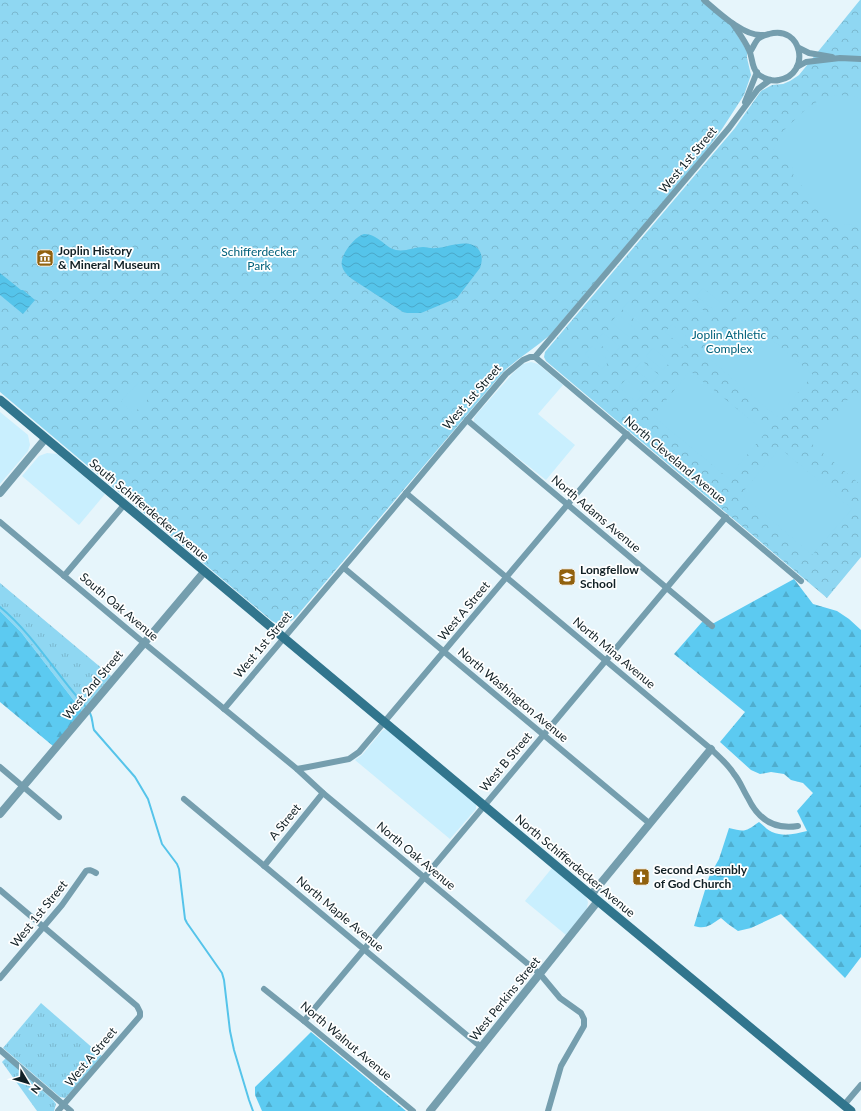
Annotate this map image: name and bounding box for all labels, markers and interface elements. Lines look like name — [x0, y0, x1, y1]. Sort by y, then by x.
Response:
street label: West 1st Street — [656, 123, 720, 196]
place label: Joplin History & Mineral Museum — [58, 243, 160, 272]
park label: Schifferdecker Park — [221, 244, 297, 273]
museum icon: Joplin History & Mineral Museum — [35, 248, 55, 268]
park label: Joplin Athletic Complex — [692, 327, 767, 356]
street label: West 1st Street — [439, 360, 505, 432]
street label: North Cleveland Avenue — [621, 413, 729, 507]
street label: South Schifferdecker Avenue — [86, 455, 212, 564]
street label: North Adams Avenue — [549, 472, 644, 555]
place label: Longfellow School — [580, 562, 639, 591]
school or university icon: Longfellow School — [557, 567, 577, 587]
street label: South Oak Avenue — [77, 569, 162, 644]
street label: West A Street — [435, 578, 493, 643]
street label: West 1st Street — [231, 608, 295, 681]
street label: North Mina Avenue — [570, 614, 659, 692]
street label: North Washington Avenue — [455, 644, 572, 745]
street label: West 2nd Street — [59, 647, 126, 722]
street label: West B Street — [476, 728, 535, 794]
street label: A Street — [265, 800, 304, 843]
street label: North Schifferdecker Avenue — [512, 811, 638, 920]
street label: North Oak Avenue — [374, 818, 459, 893]
place label: Second Assembly of God Church — [654, 862, 748, 891]
church icon: Second Assembly of God Church — [631, 867, 651, 887]
street label: North Maple Avenue — [294, 873, 387, 955]
street label: West 1st Street — [7, 877, 71, 950]
street label: West Perkins Street — [466, 953, 544, 1044]
street label: North Walnut Avenue — [298, 998, 395, 1083]
street label: West A Street — [62, 1024, 120, 1089]
north arrow — [8, 1063, 48, 1103]
text: N — [29, 1082, 44, 1097]

